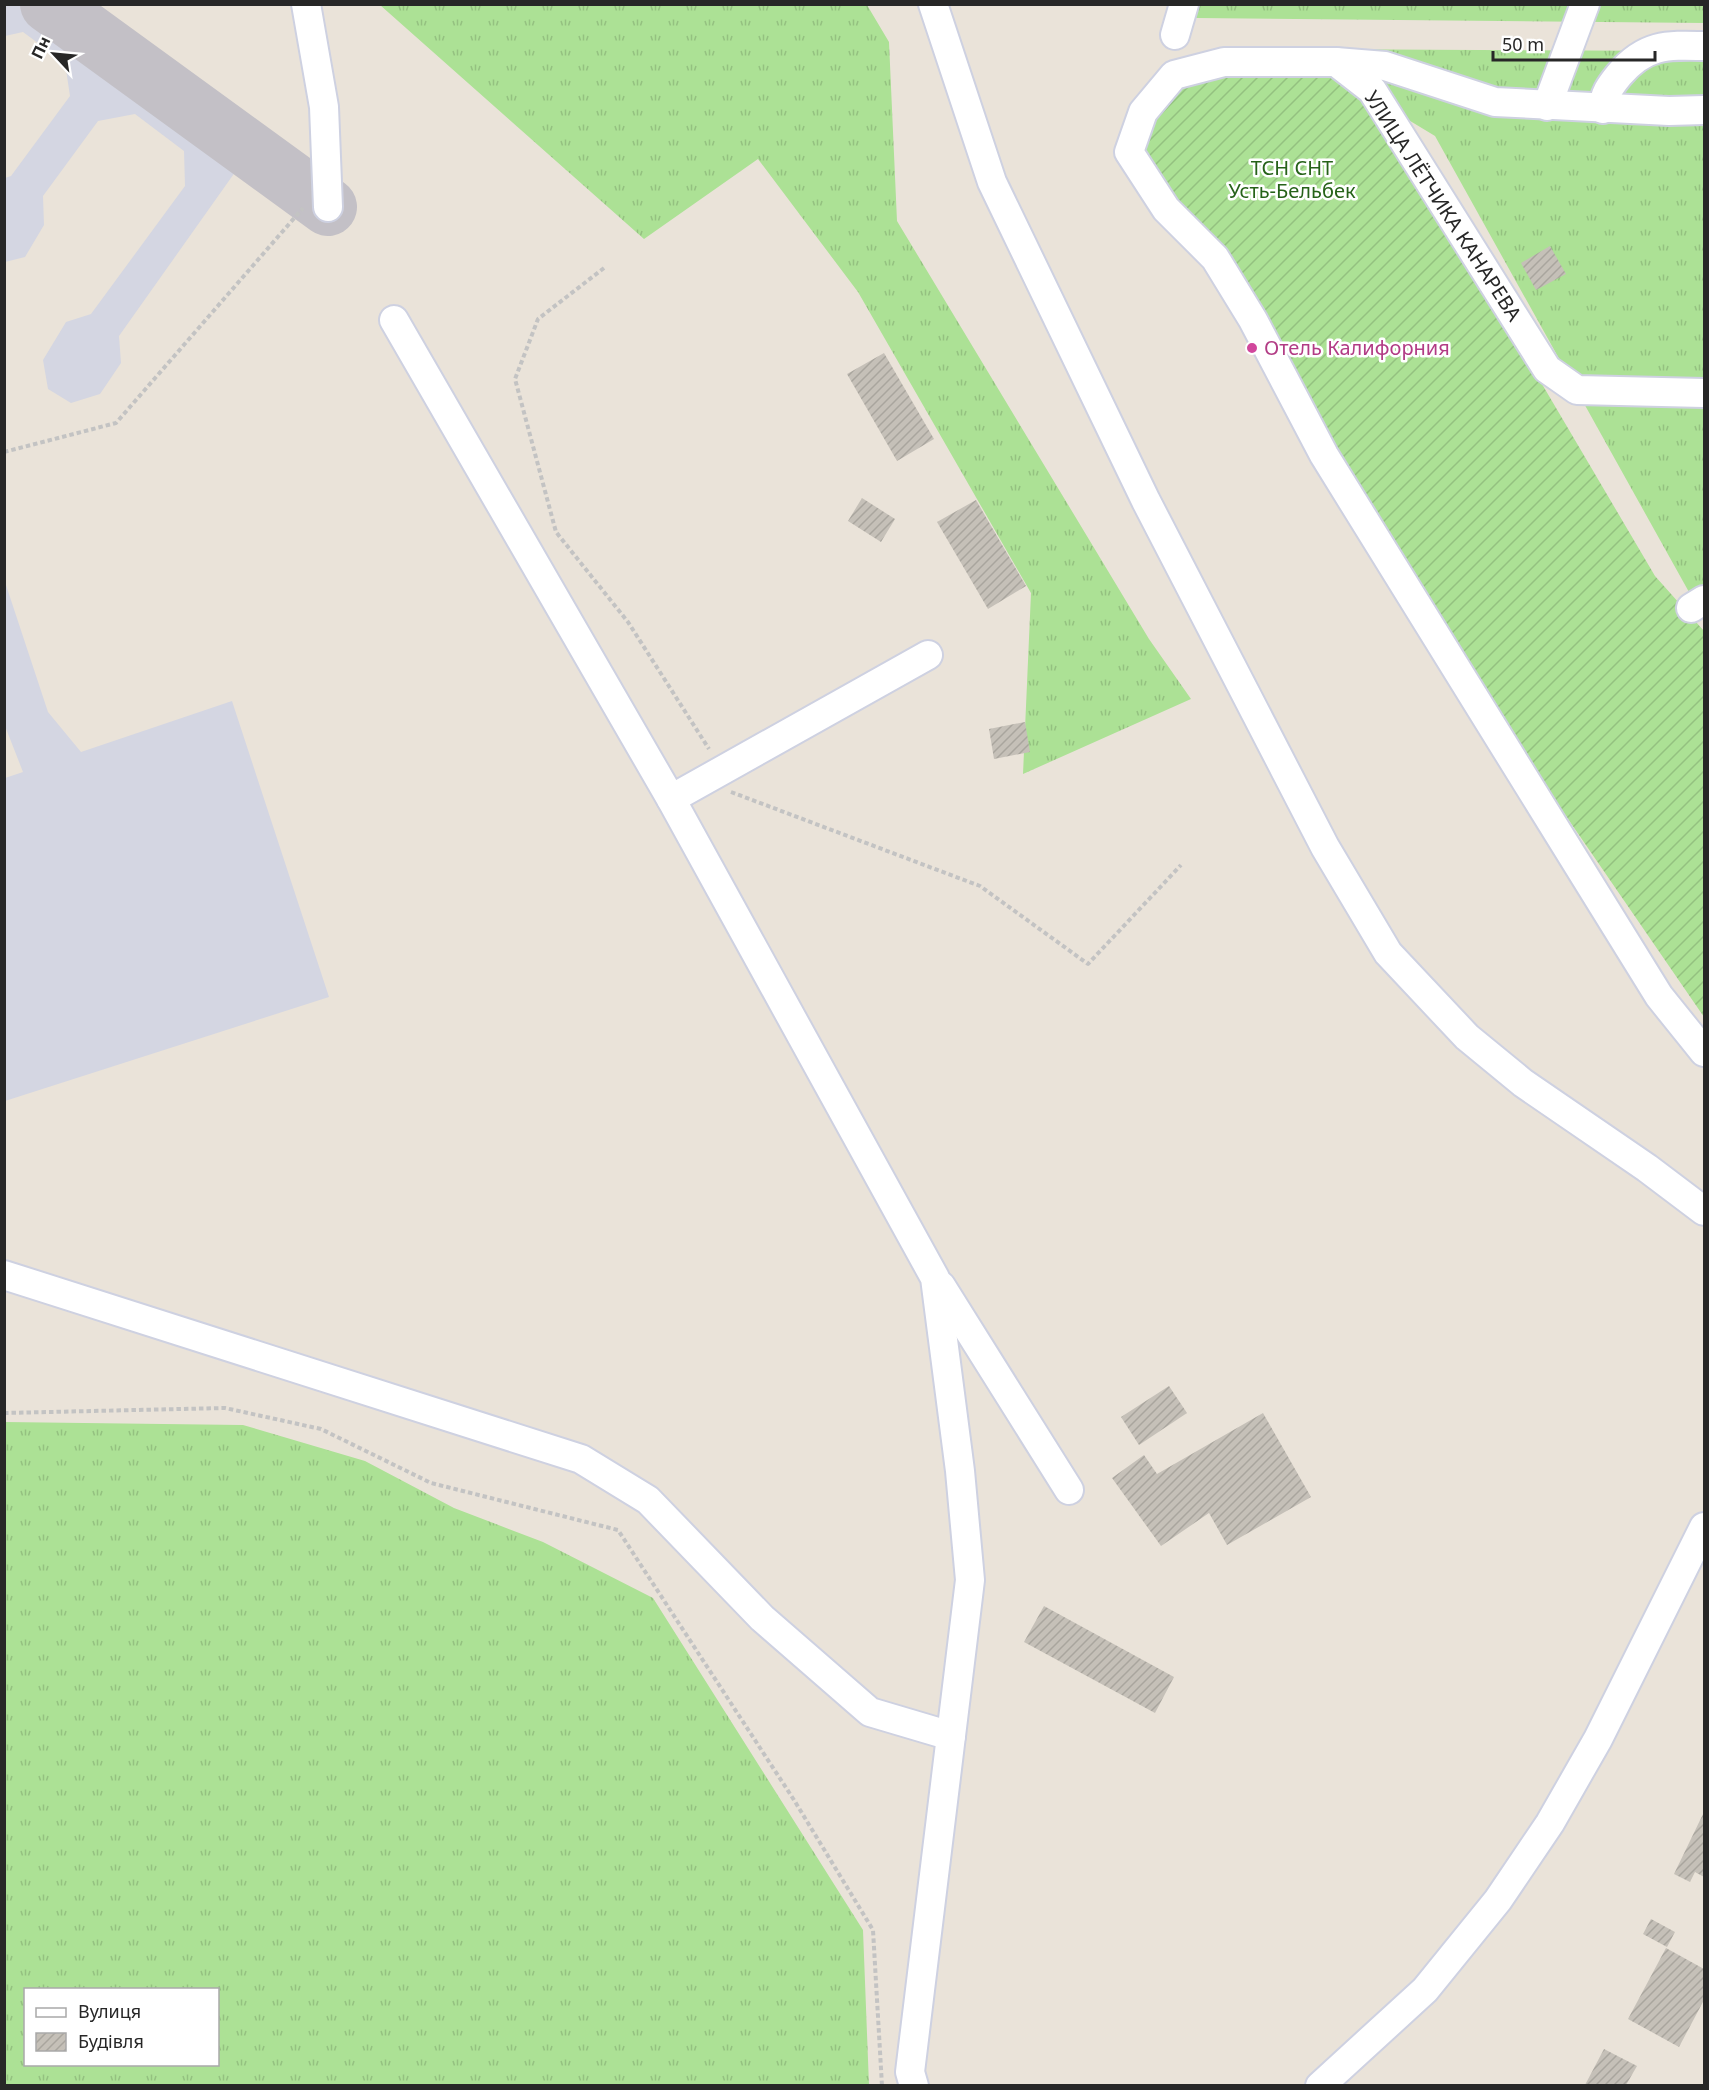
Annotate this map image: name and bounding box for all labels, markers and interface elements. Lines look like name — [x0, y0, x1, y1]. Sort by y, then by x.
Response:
north arrow — [24, 24, 84, 84]
scale bar — [1493, 24, 1655, 62]
text: Пн — [26, 32, 55, 62]
text: 50 m — [1502, 32, 1544, 56]
street label: УЛИЦА ЛЁТЧИКА КАНАРЕВА — [1359, 85, 1528, 326]
park label: ТСН СНТ Усть-Бельбек — [1228, 154, 1356, 204]
place label: Отель Калифорния — [1264, 334, 1450, 361]
marker: Отель Калифорния — [1245, 341, 1259, 355]
legend — [24, 1988, 219, 2066]
text: Вулиця — [78, 1999, 141, 2023]
text: Будівля — [78, 2029, 144, 2053]

